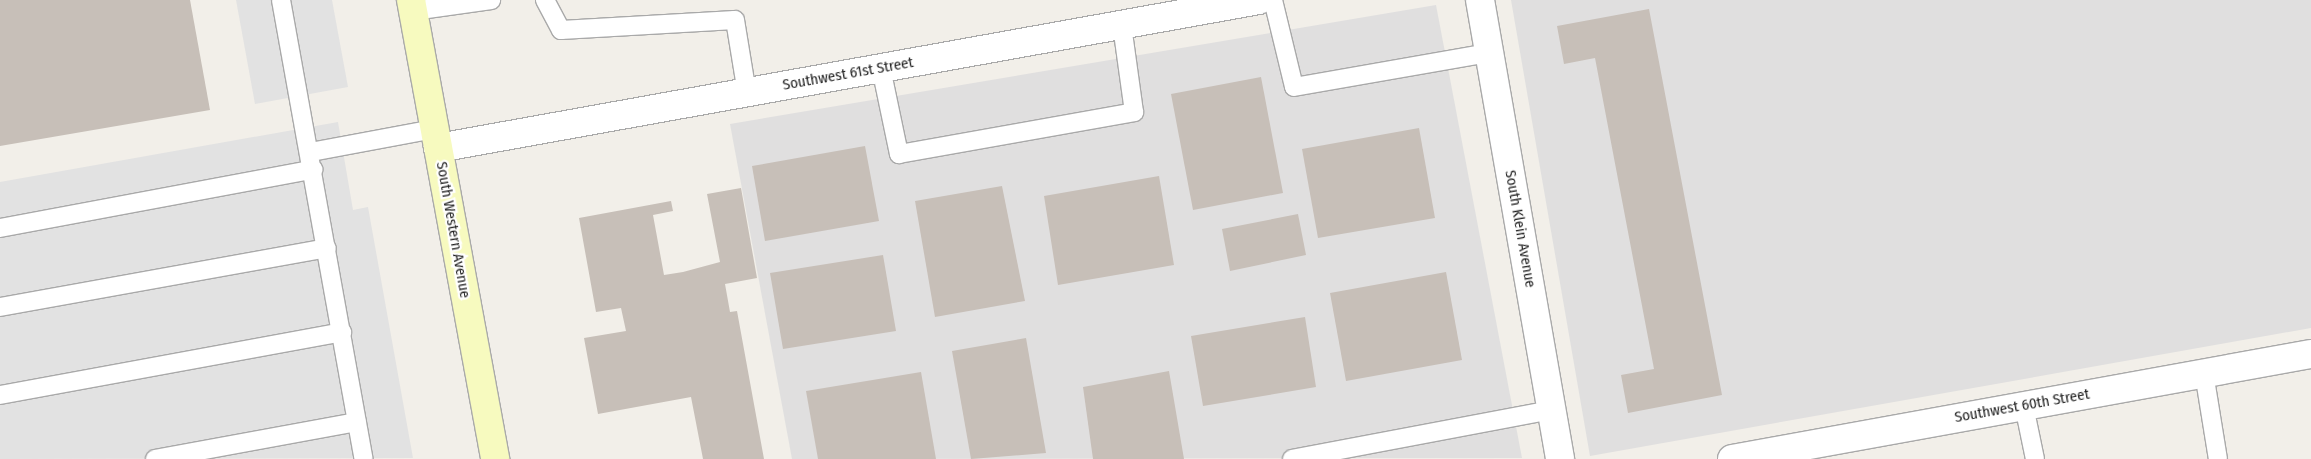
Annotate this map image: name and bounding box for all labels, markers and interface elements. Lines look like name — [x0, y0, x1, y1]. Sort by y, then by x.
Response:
street label: Southwest 61st Street — [781, 54, 915, 94]
street label: South Western Avenue — [432, 160, 474, 300]
street label: South Klein Avenue — [1501, 169, 1539, 289]
street label: Southwest 60th Street — [1953, 385, 2091, 427]

